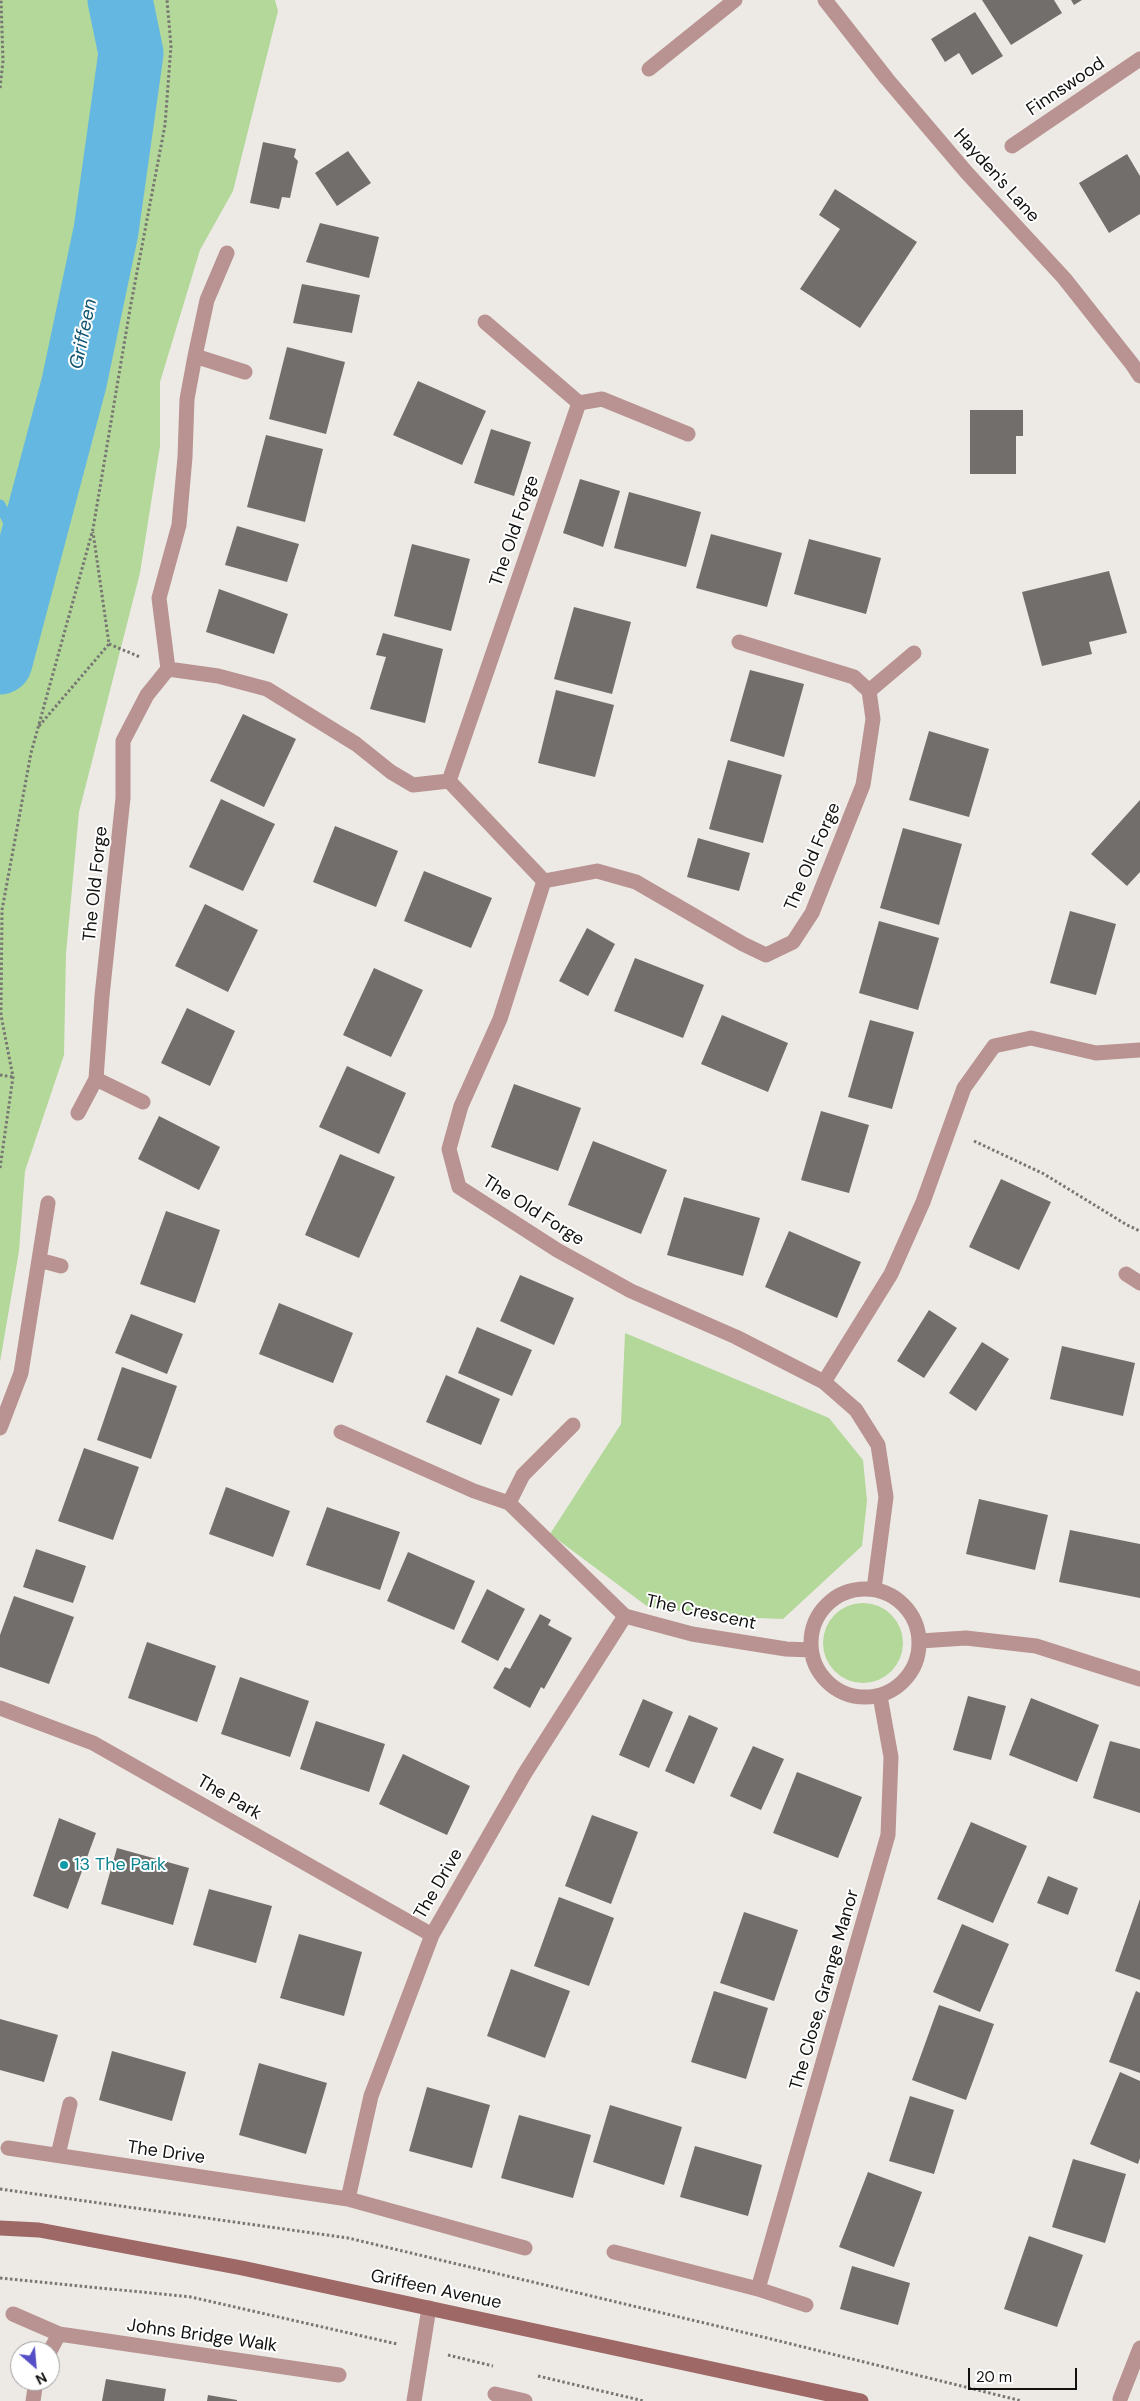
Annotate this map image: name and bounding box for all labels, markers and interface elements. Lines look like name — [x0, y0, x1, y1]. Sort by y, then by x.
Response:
street label: Finnswood — [1023, 53, 1109, 121]
street label: Hayden's Lane — [948, 125, 1044, 227]
water label: Griffeen — [65, 297, 103, 371]
street label: The Old Forge — [486, 473, 544, 589]
street label: The Old Forge — [780, 800, 846, 914]
street label: The Old Forge — [79, 825, 113, 943]
street label: The Old Forge — [478, 1171, 588, 1251]
street label: The Crescent — [644, 1591, 758, 1635]
street label: The Park — [193, 1771, 265, 1825]
street label: The Drive — [410, 1845, 468, 1923]
place label: 13 The Park — [74, 1854, 166, 1876]
marker: 13 The Park — [58, 1859, 70, 1871]
street label: The Close, Grange Manor — [786, 1887, 864, 2093]
street label: The Drive — [126, 2137, 206, 2169]
street label: Griffeen Avenue — [369, 2266, 503, 2314]
street label: Johns Bridge Walk — [126, 2315, 278, 2357]
north arrow — [10, 2341, 60, 2391]
scale bar — [970, 2358, 1079, 2390]
text: 20 m — [976, 2367, 1012, 2387]
text: N — [33, 2368, 50, 2389]

